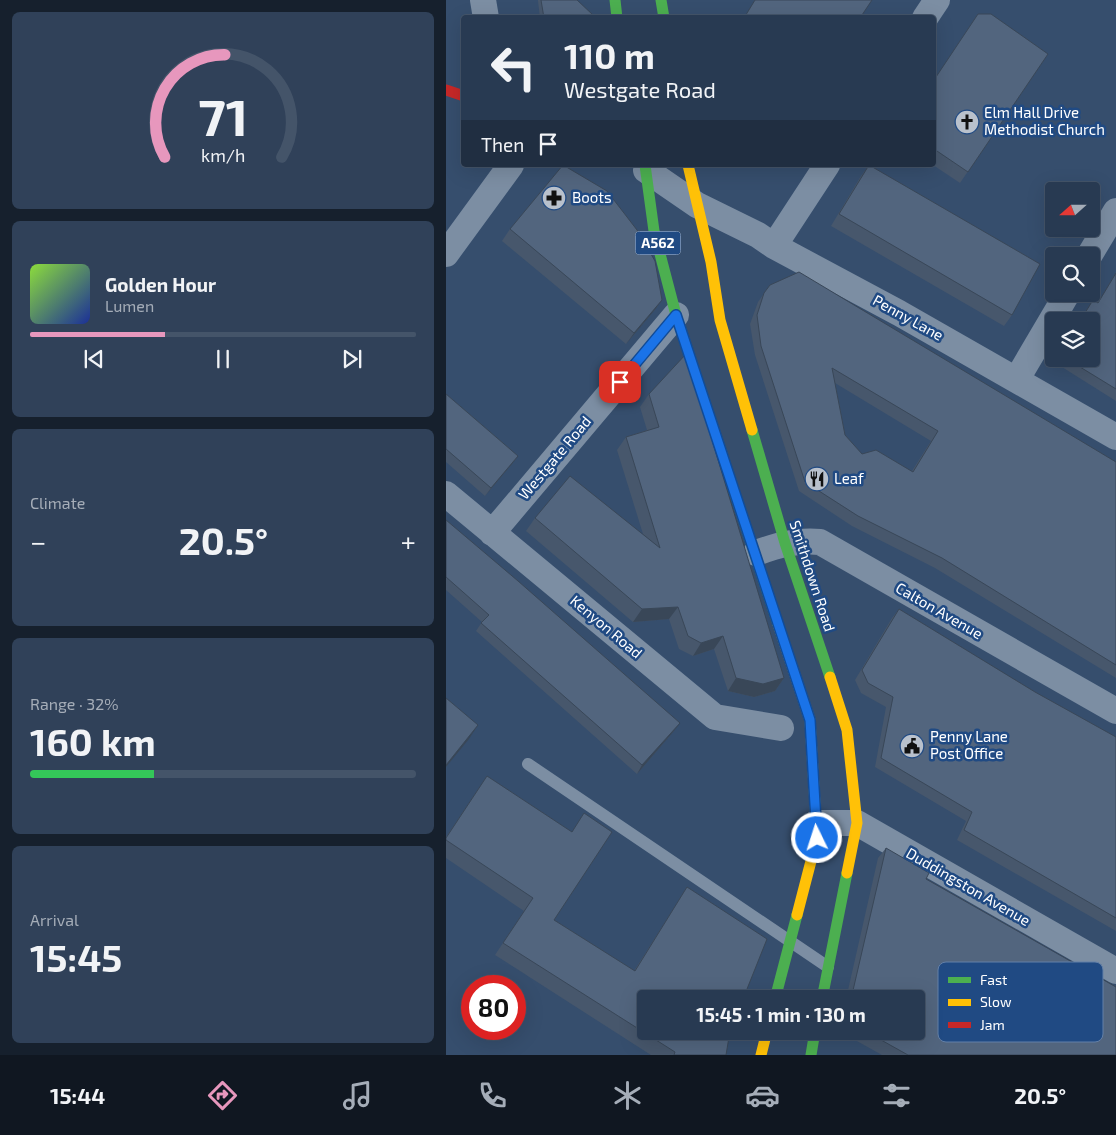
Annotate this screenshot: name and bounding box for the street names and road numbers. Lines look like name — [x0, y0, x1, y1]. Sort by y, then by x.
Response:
road number: A562 — [636, 232, 680, 254]
street label: Penny Lane — [870, 290, 947, 344]
street label: Westgate Road — [514, 412, 594, 503]
street label: Smithdown Road — [787, 518, 839, 634]
street label: Calton Avenue — [893, 578, 986, 642]
street label: Kenyon Road — [567, 591, 646, 662]
street label: Duddingston Avenue — [903, 843, 1034, 929]

